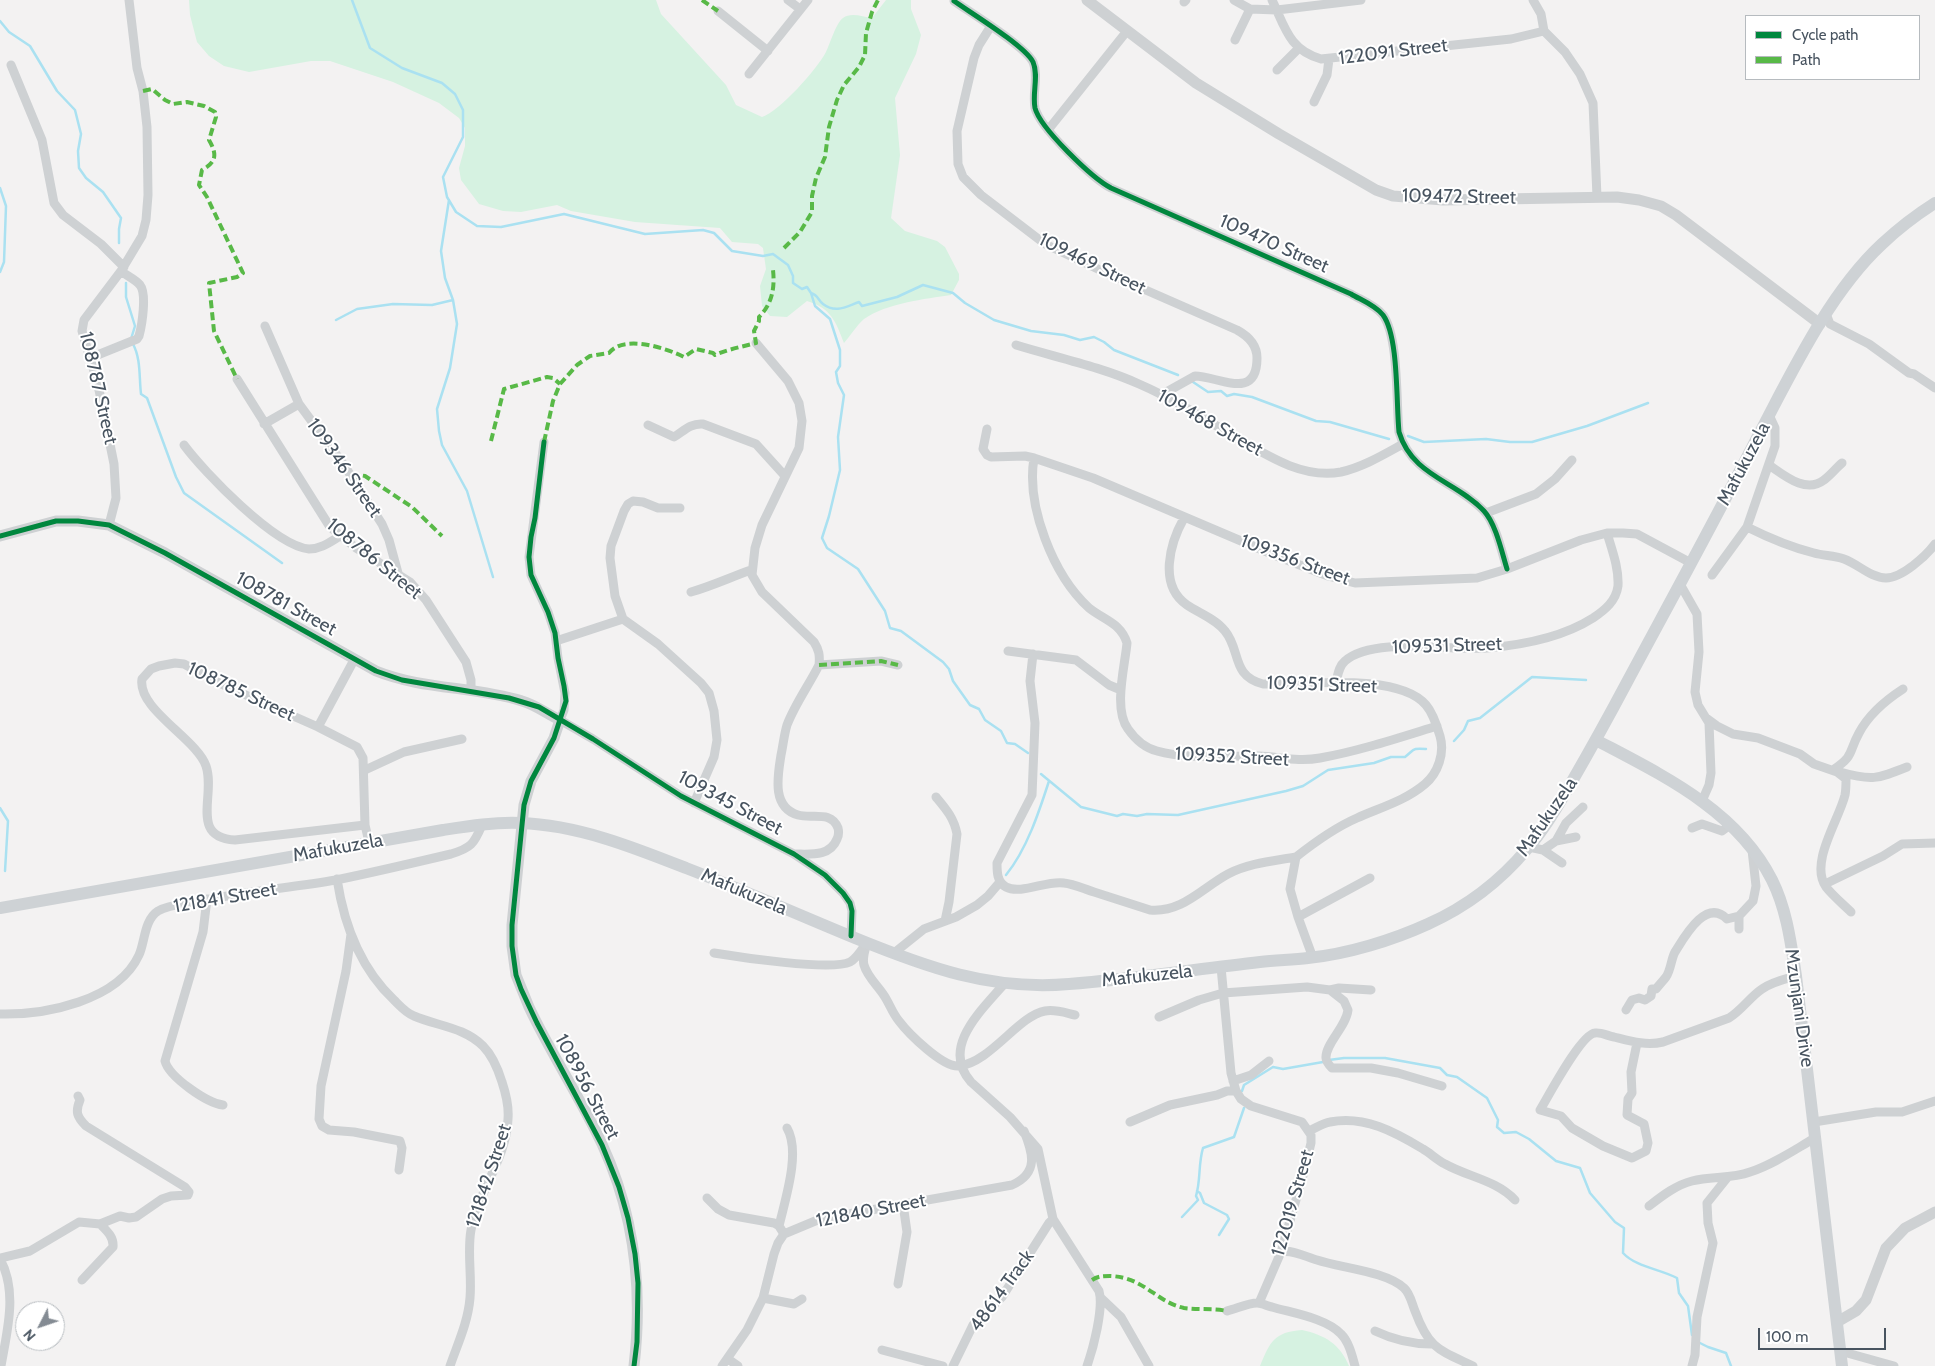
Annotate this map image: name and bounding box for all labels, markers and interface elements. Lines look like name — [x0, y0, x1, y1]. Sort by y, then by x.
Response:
legend — [1745, 15, 1920, 80]
text: Cycle path — [1792, 26, 1858, 44]
street label: 122091 Street — [1337, 34, 1449, 70]
text: Path — [1792, 51, 1821, 69]
street label: 109472 Street — [1402, 185, 1516, 209]
street label: 109470 Street — [1216, 210, 1332, 278]
street label: 109469 Street — [1035, 228, 1149, 300]
street label: 108787 Street — [74, 330, 122, 446]
street label: 109468 Street — [1153, 385, 1267, 461]
street label: 109346 Street — [302, 414, 386, 522]
street label: Mafukuzela — [1713, 418, 1775, 510]
street label: 108786 Street — [322, 514, 426, 604]
street label: 109356 Street — [1237, 530, 1353, 590]
street label: 108781 Street — [232, 567, 340, 641]
street label: 109531 Street — [1392, 633, 1502, 659]
street label: 108785 Street — [184, 657, 298, 727]
street label: 109351 Street — [1267, 672, 1377, 698]
street label: 109352 Street — [1175, 743, 1289, 771]
street label: 109345 Street — [674, 766, 786, 840]
street label: Mafukuzela — [1512, 773, 1582, 861]
street label: Mafukuzela — [291, 829, 385, 867]
street label: Mafukuzela — [698, 864, 790, 920]
street label: 121841 Street — [172, 878, 278, 918]
street label: Mzunjani Drive — [1779, 947, 1819, 1069]
street label: Mafukuzela — [1100, 960, 1194, 992]
street label: 108956 Street — [550, 1030, 624, 1144]
street label: 121842 Street — [461, 1121, 517, 1231]
street label: 122019 Street — [1267, 1147, 1319, 1259]
street label: 121840 Street — [814, 1189, 928, 1233]
street label: 48614 Track — [965, 1246, 1039, 1336]
north arrow — [15, 1301, 65, 1351]
scale bar — [1760, 1318, 1888, 1350]
text: N — [19, 1326, 39, 1345]
text: 100 m — [1766, 1328, 1808, 1346]

